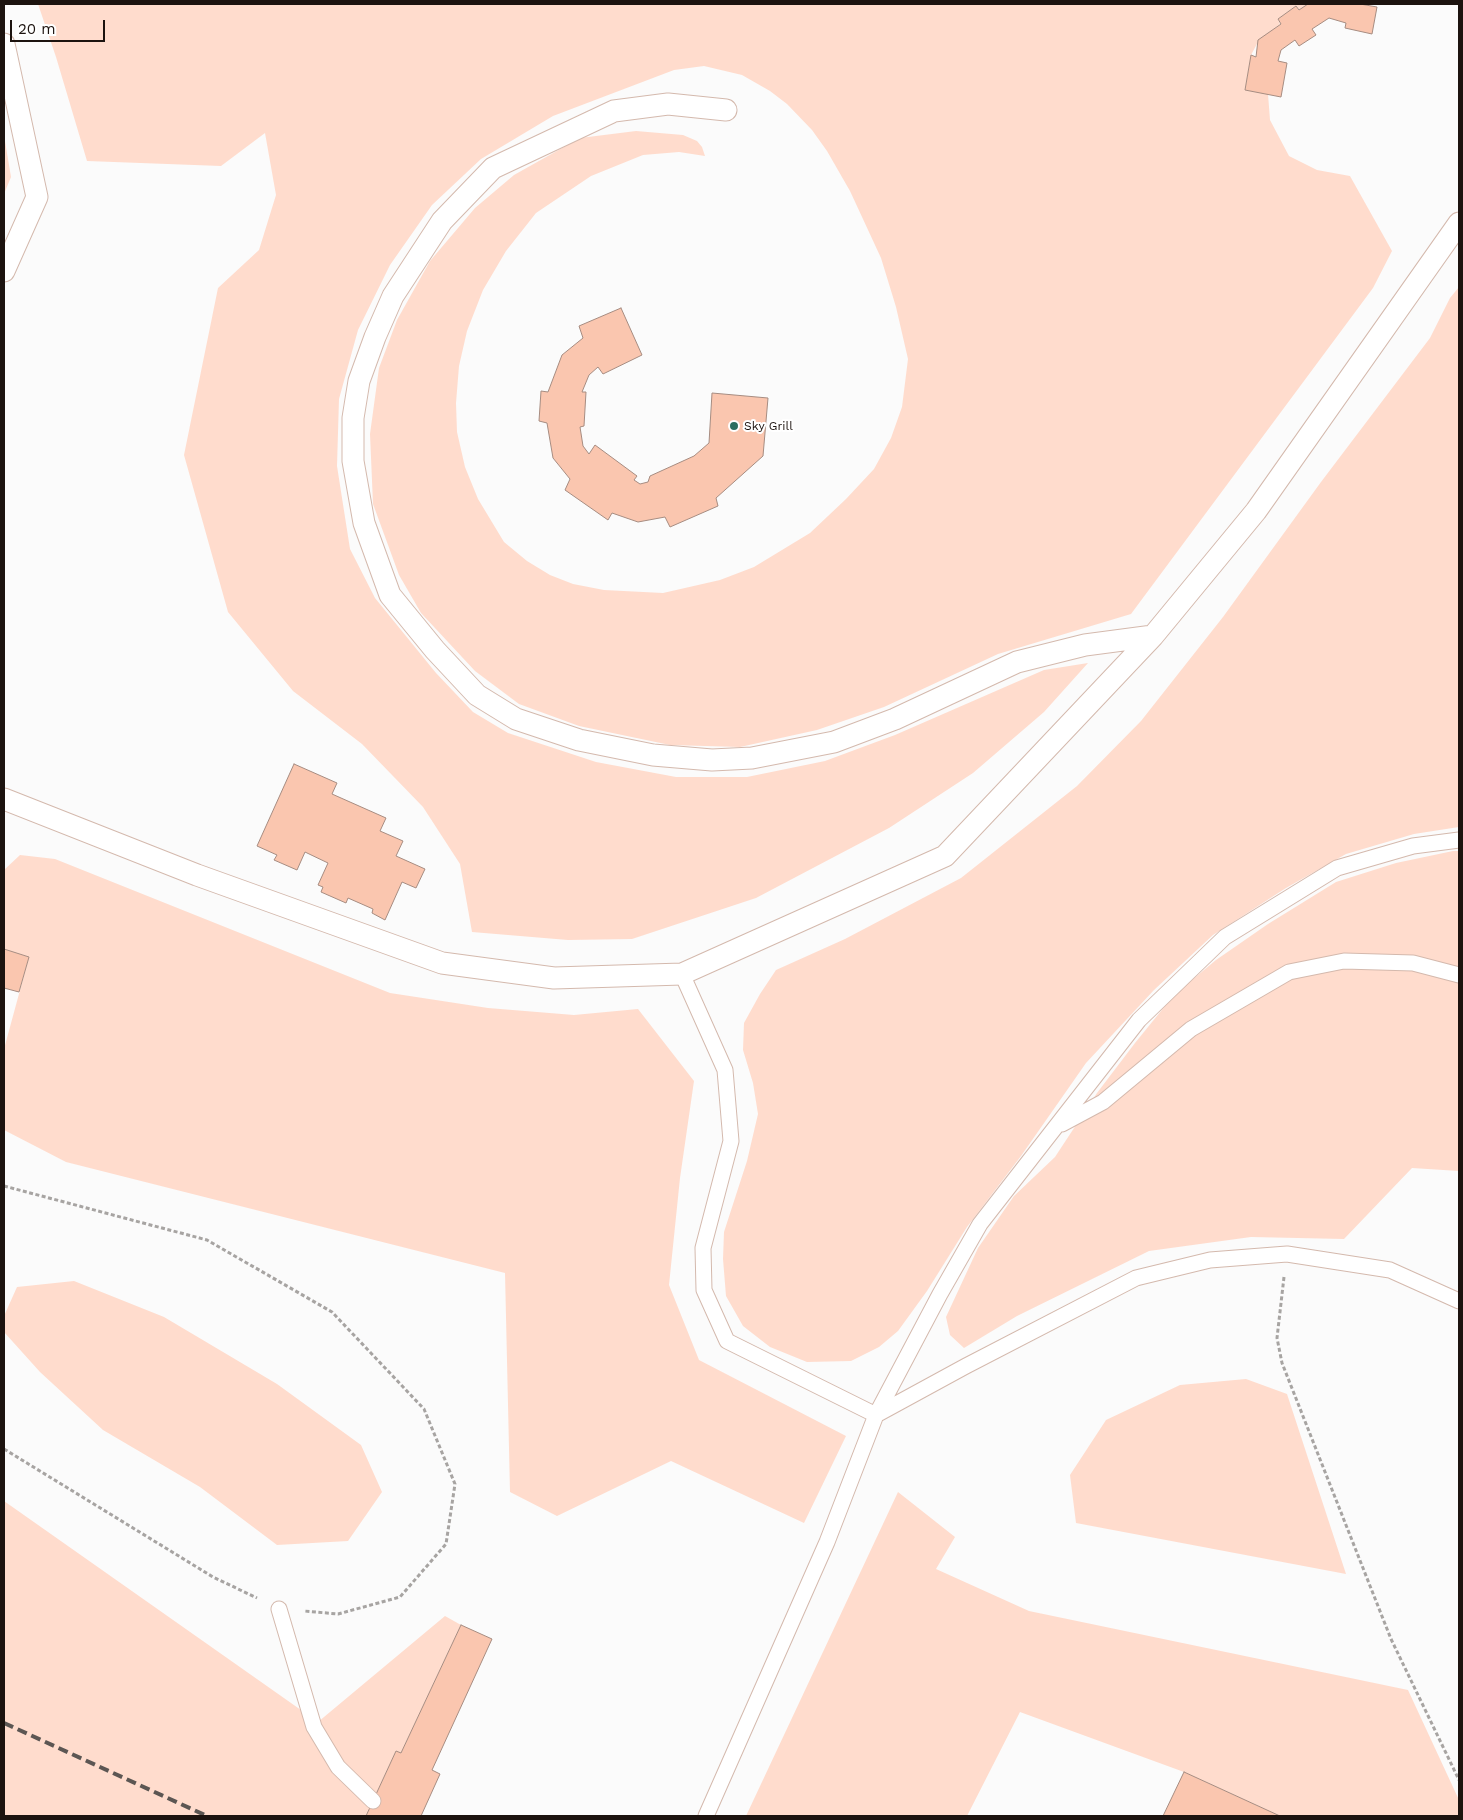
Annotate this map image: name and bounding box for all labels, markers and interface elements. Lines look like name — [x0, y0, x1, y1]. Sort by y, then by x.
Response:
scale bar — [12, 10, 108, 42]
text: 20 m — [18, 20, 56, 38]
place label: Sky Grill — [744, 419, 793, 433]
marker: Sky Grill — [728, 420, 740, 432]

